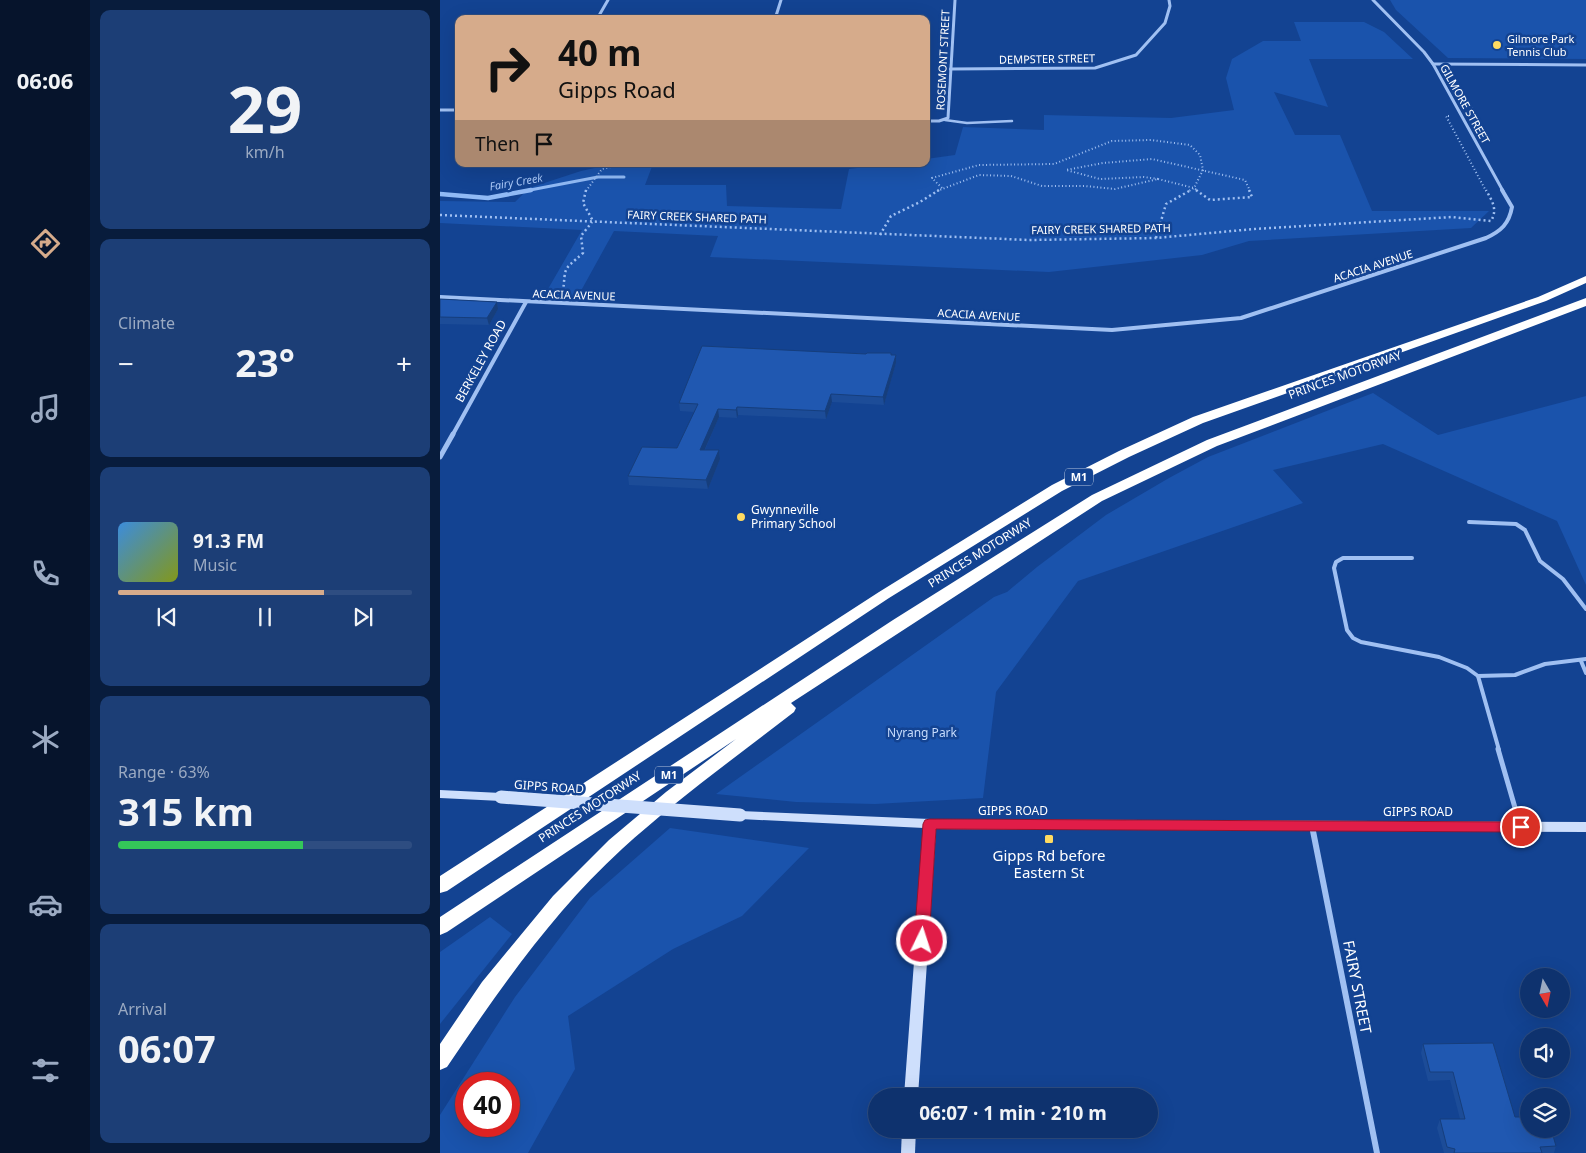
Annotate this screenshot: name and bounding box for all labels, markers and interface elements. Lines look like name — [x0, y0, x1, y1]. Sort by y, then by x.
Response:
street label: ROSEMONT STREET — [932, 9, 953, 111]
text: 40 m — [558, 29, 641, 76]
place label: Gilmore Park Tennis Club — [1507, 31, 1574, 59]
icon: right — [475, 35, 540, 100]
marker: Gilmore Park Tennis Club — [1491, 39, 1503, 51]
street label: DEMPSTER STREET — [999, 50, 1095, 67]
street label: GILMORE STREET — [1437, 61, 1494, 146]
text: 29 — [228, 64, 302, 152]
text: 06:06 — [17, 65, 73, 95]
text: Gipps Road — [558, 74, 676, 104]
icon: arrive — [530, 130, 558, 158]
text: Then — [475, 131, 520, 157]
text: km/h — [245, 141, 285, 163]
water label: Fairy Creek — [488, 169, 544, 194]
street label: FAIRY CREEK SHARED PATH — [627, 207, 767, 226]
street label: FAIRY CREEK SHARED PATH — [1031, 220, 1171, 237]
icon: directions — [28, 226, 63, 261]
street label: ACACIA AVENUE — [1331, 246, 1415, 285]
street label: ACACIA AVENUE — [532, 286, 616, 303]
street label: ACACIA AVENUE — [937, 305, 1021, 324]
text: Climate — [118, 312, 175, 334]
street label: BERKELEY ROAD — [451, 316, 510, 405]
text: 23° — [235, 336, 295, 388]
text: − — [118, 344, 134, 382]
text: + — [396, 344, 412, 382]
street label: PRINCES MOTORWAY — [1286, 346, 1404, 403]
icon: music — [28, 391, 63, 426]
road number: M1 — [1065, 468, 1093, 486]
place label: Gwynneville Primary School — [751, 501, 836, 532]
marker: Gwynneville Primary School — [735, 511, 747, 523]
street label: PRINCES MOTORWAY — [925, 514, 1035, 591]
text: 91.3 FM — [193, 528, 264, 554]
text: Music — [193, 554, 237, 576]
icon: phone — [28, 556, 63, 591]
icon: previous — [153, 603, 181, 631]
icon: pause — [251, 603, 279, 631]
icon: next — [349, 603, 377, 631]
icon: climate — [28, 722, 63, 757]
park label: Nyrang Park — [887, 724, 958, 741]
text: Range · 63% — [118, 761, 210, 783]
road number: M1 — [655, 766, 683, 784]
street label: PRINCES MOTORWAY — [535, 767, 645, 846]
street label: GIPPS ROAD — [513, 776, 585, 797]
text: 315 km — [118, 785, 254, 837]
street label: GIPPS ROAD — [978, 802, 1048, 819]
street label: GIPPS ROAD — [1383, 803, 1453, 820]
pin — [1500, 806, 1542, 848]
icon: arrive — [1507, 813, 1535, 841]
marker: Gipps Rd before Eastern St — [1043, 833, 1055, 845]
place label: Gipps Rd before Eastern St — [992, 845, 1106, 882]
icon: car — [28, 887, 63, 922]
position arrow — [895, 914, 947, 966]
street label: FAIRY STREET — [1339, 938, 1377, 1036]
north arrow — [1520, 968, 1570, 1018]
map controls — [1520, 968, 1570, 1138]
text: Arrival — [118, 998, 167, 1020]
text: 06:07 — [118, 1022, 216, 1074]
button: sound — [1520, 1028, 1570, 1078]
icon: filters — [28, 1053, 63, 1088]
speed limit sign: 40 — [455, 1072, 520, 1137]
button: layers — [1520, 1088, 1570, 1138]
text: 06:07 · 1 min · 210 m — [919, 1100, 1107, 1126]

